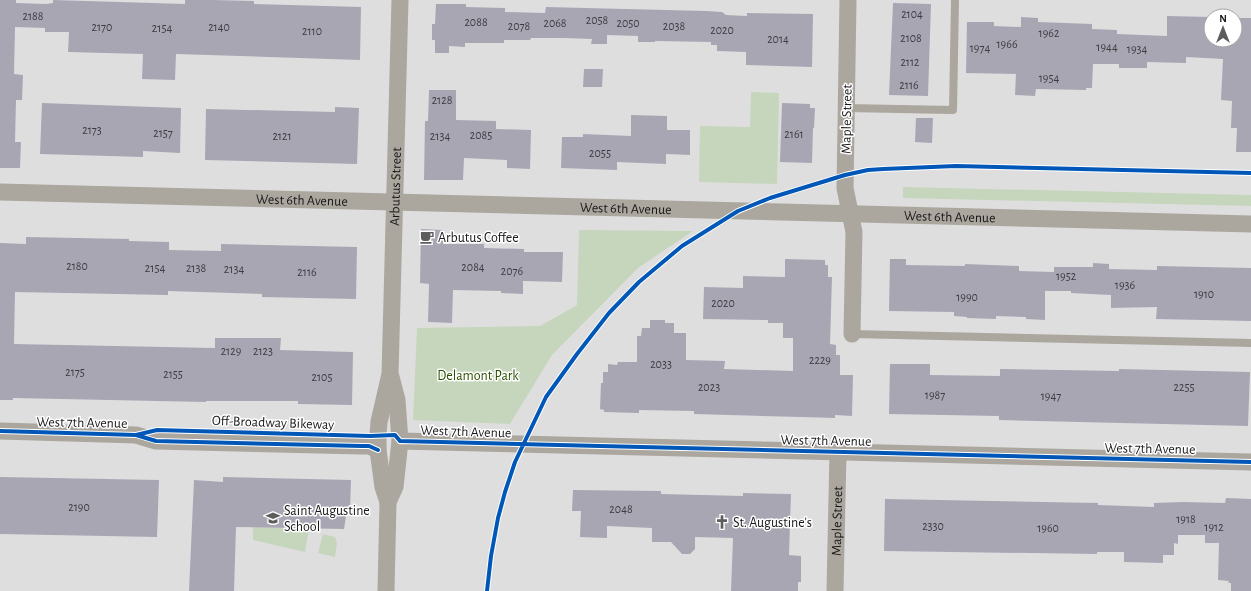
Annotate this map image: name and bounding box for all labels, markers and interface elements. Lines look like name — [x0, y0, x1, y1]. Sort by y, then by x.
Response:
house number: 2104 — [901, 8, 923, 20]
north arrow — [1203, 8, 1243, 48]
house number: 2188 — [23, 10, 44, 22]
text: N — [1219, 13, 1227, 24]
house number: 2058 — [586, 14, 609, 26]
house number: 2088 — [464, 16, 488, 28]
house number: 2068 — [543, 17, 567, 29]
house number: 2050 — [616, 17, 640, 29]
house number: 2078 — [508, 20, 531, 32]
house number: 2038 — [663, 20, 686, 32]
house number: 2170 — [92, 21, 112, 33]
house number: 2140 — [208, 21, 230, 33]
house number: 2154 — [152, 22, 172, 34]
house number: 2020 — [710, 24, 734, 36]
house number: 2110 — [302, 25, 322, 37]
house number: 1962 — [1039, 27, 1060, 39]
house number: 2108 — [900, 32, 922, 44]
house number: 2014 — [767, 33, 789, 45]
house number: 1966 — [996, 38, 1018, 50]
house number: 1944 — [1096, 41, 1118, 53]
house number: 1974 — [970, 42, 990, 54]
house number: 1934 — [1127, 43, 1147, 55]
house number: 2112 — [900, 56, 920, 68]
house number: 1954 — [1039, 72, 1060, 84]
house number: 2116 — [899, 79, 919, 91]
street label: Maple Street — [839, 84, 855, 154]
house number: 2128 — [432, 94, 453, 106]
house number: 2173 — [82, 124, 102, 136]
house number: 2157 — [153, 127, 173, 139]
house number: 2161 — [784, 128, 804, 140]
house number: 2085 — [470, 129, 492, 141]
house number: 2121 — [272, 130, 292, 142]
house number: 2134 — [430, 130, 450, 142]
street label: Arbutus Street — [388, 146, 404, 226]
house number: 2055 — [589, 147, 611, 159]
street label: West 6th Avenue — [256, 193, 348, 209]
street label: West 6th Avenue — [580, 201, 672, 217]
street label: West 6th Avenue — [904, 209, 996, 225]
cafe icon: Arbutus Coffee — [419, 229, 435, 245]
place label: Arbutus Coffee — [438, 231, 519, 245]
house number: 2180 — [66, 260, 88, 272]
house number: 2084 — [461, 261, 485, 273]
house number: 2154 — [145, 262, 165, 274]
house number: 2138 — [186, 262, 206, 274]
house number: 2134 — [224, 263, 244, 275]
house number: 2076 — [501, 265, 524, 277]
house number: 2116 — [297, 266, 317, 278]
house number: 1952 — [1056, 270, 1077, 282]
house number: 1936 — [1115, 279, 1136, 291]
house number: 1910 — [1194, 288, 1214, 300]
house number: 1990 — [956, 291, 978, 303]
house number: 2020 — [711, 297, 735, 309]
house number: 2129 — [221, 345, 242, 357]
house number: 2123 — [253, 345, 273, 357]
house number: 2229 — [809, 354, 831, 366]
house number: 2033 — [650, 358, 672, 370]
house number: 2175 — [65, 366, 85, 378]
house number: 2155 — [163, 368, 183, 380]
park label: Delamont Park — [437, 369, 519, 383]
house number: 2105 — [312, 371, 332, 383]
house number: 2023 — [698, 381, 720, 393]
house number: 2255 — [1174, 381, 1194, 393]
house number: 1987 — [925, 389, 945, 401]
house number: 1947 — [1041, 390, 1061, 402]
street label: Off-Broadway Bikeway — [212, 414, 334, 432]
street label: West 7th Avenue — [36, 415, 128, 431]
street label: West 7th Avenue — [420, 423, 512, 441]
street label: West 7th Avenue — [780, 433, 872, 449]
street label: West 7th Avenue — [1104, 441, 1196, 457]
street label: Maple Street — [830, 485, 845, 556]
house number: 2190 — [68, 501, 90, 513]
house number: 2048 — [609, 503, 633, 515]
place label: Saint Augustine School — [284, 504, 370, 534]
school or university icon: Saint Augustine School — [265, 510, 281, 526]
house number: 1918 — [1176, 513, 1196, 525]
church icon: St. Augustine's — [714, 514, 730, 530]
place label: St. Augustine's — [733, 516, 812, 530]
house number: 2330 — [922, 520, 944, 532]
house number: 1912 — [1204, 521, 1224, 533]
house number: 1960 — [1037, 522, 1059, 534]

